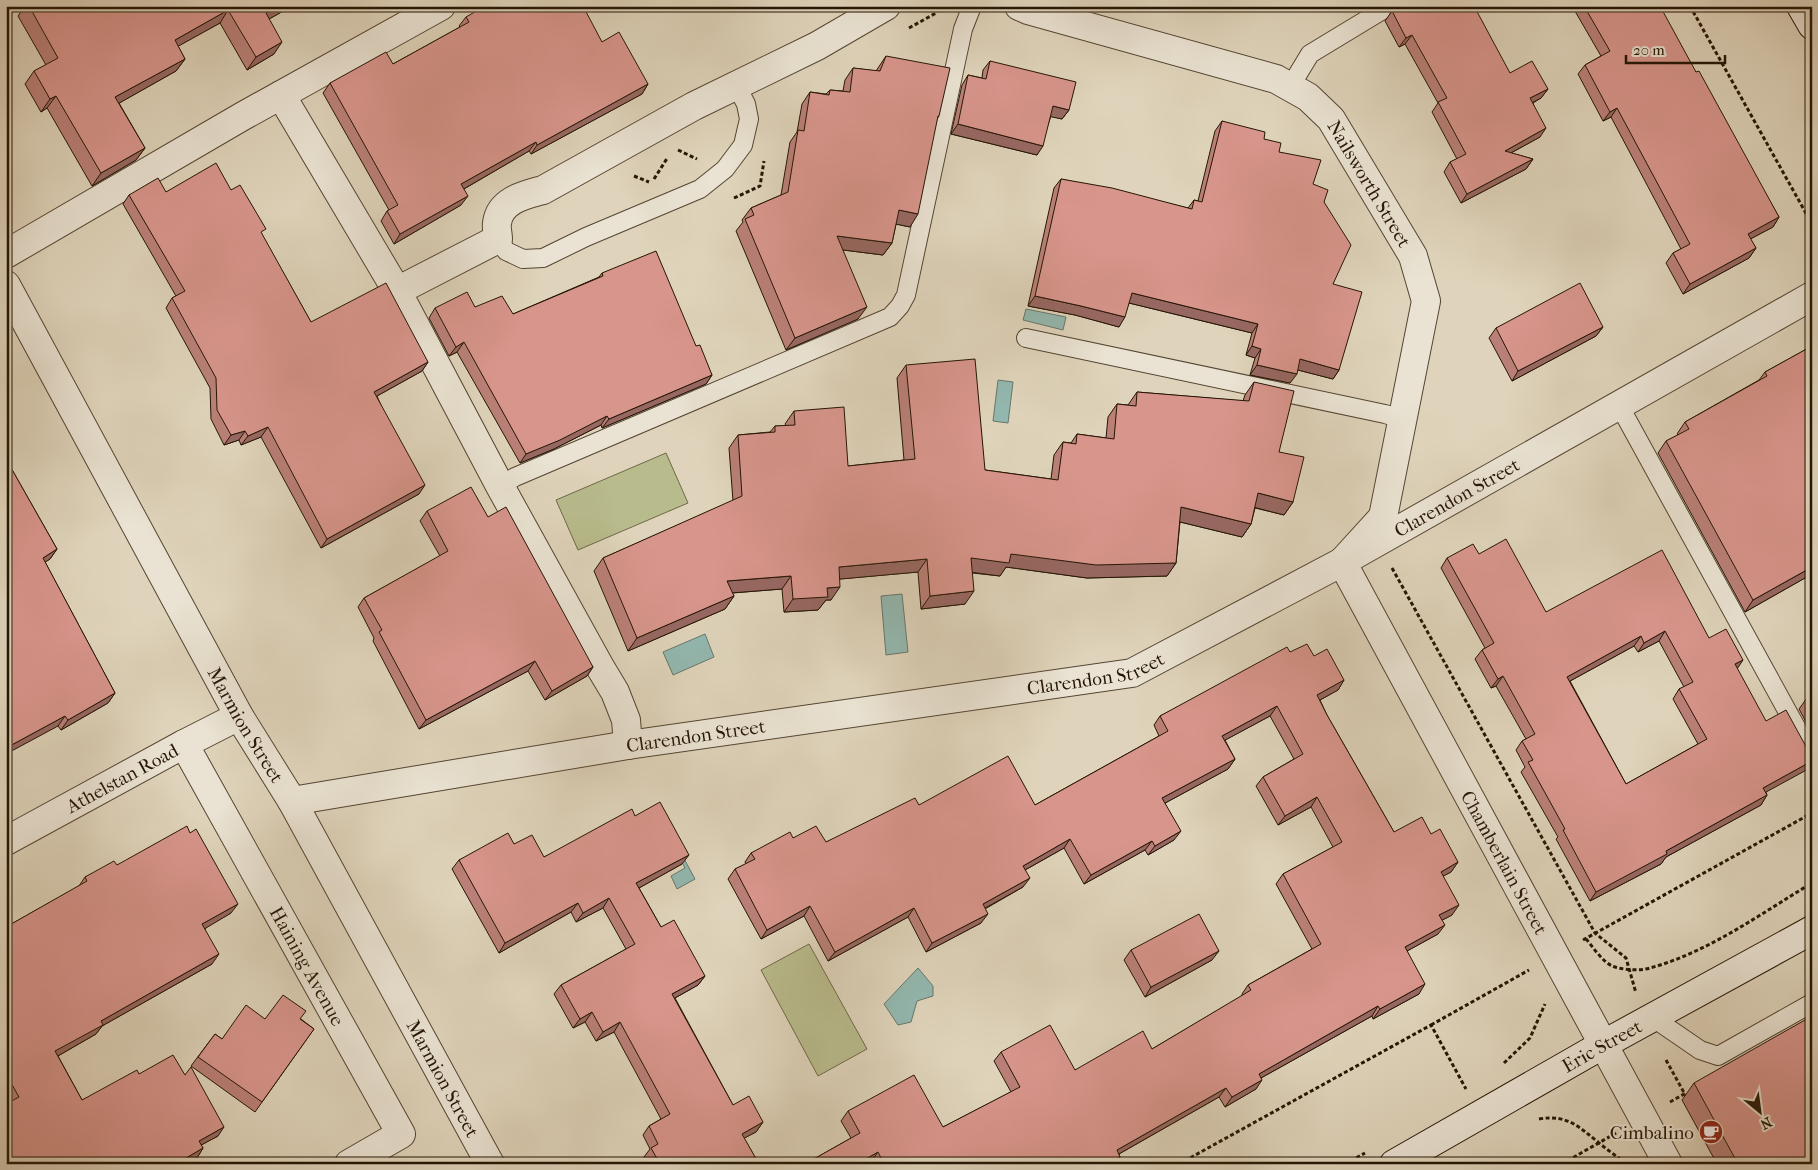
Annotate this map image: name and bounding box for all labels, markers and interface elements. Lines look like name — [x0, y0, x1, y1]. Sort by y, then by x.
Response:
scale bar — [1626, 32, 1724, 64]
text: 20 m — [1633, 41, 1665, 59]
street label: Nailsworth Street — [1322, 117, 1415, 252]
street label: Clarendon Street — [1391, 454, 1524, 542]
street label: Clarendon Street — [1026, 648, 1168, 700]
street label: Marmion Street — [203, 664, 288, 787]
street label: Clarendon Street — [625, 715, 767, 757]
street label: Athelstan Road — [62, 739, 183, 819]
street label: Chamberlain Street — [1456, 787, 1552, 939]
street label: Haining Avenue — [265, 903, 349, 1030]
street label: Eric Street — [1558, 1015, 1646, 1078]
street label: Marmion Street — [402, 1016, 483, 1141]
north arrow — [1736, 1088, 1786, 1138]
text: N — [1757, 1113, 1775, 1133]
cafe icon: Cimbalino — [1698, 1119, 1724, 1145]
place label: Cimbalino — [1610, 1122, 1694, 1144]

